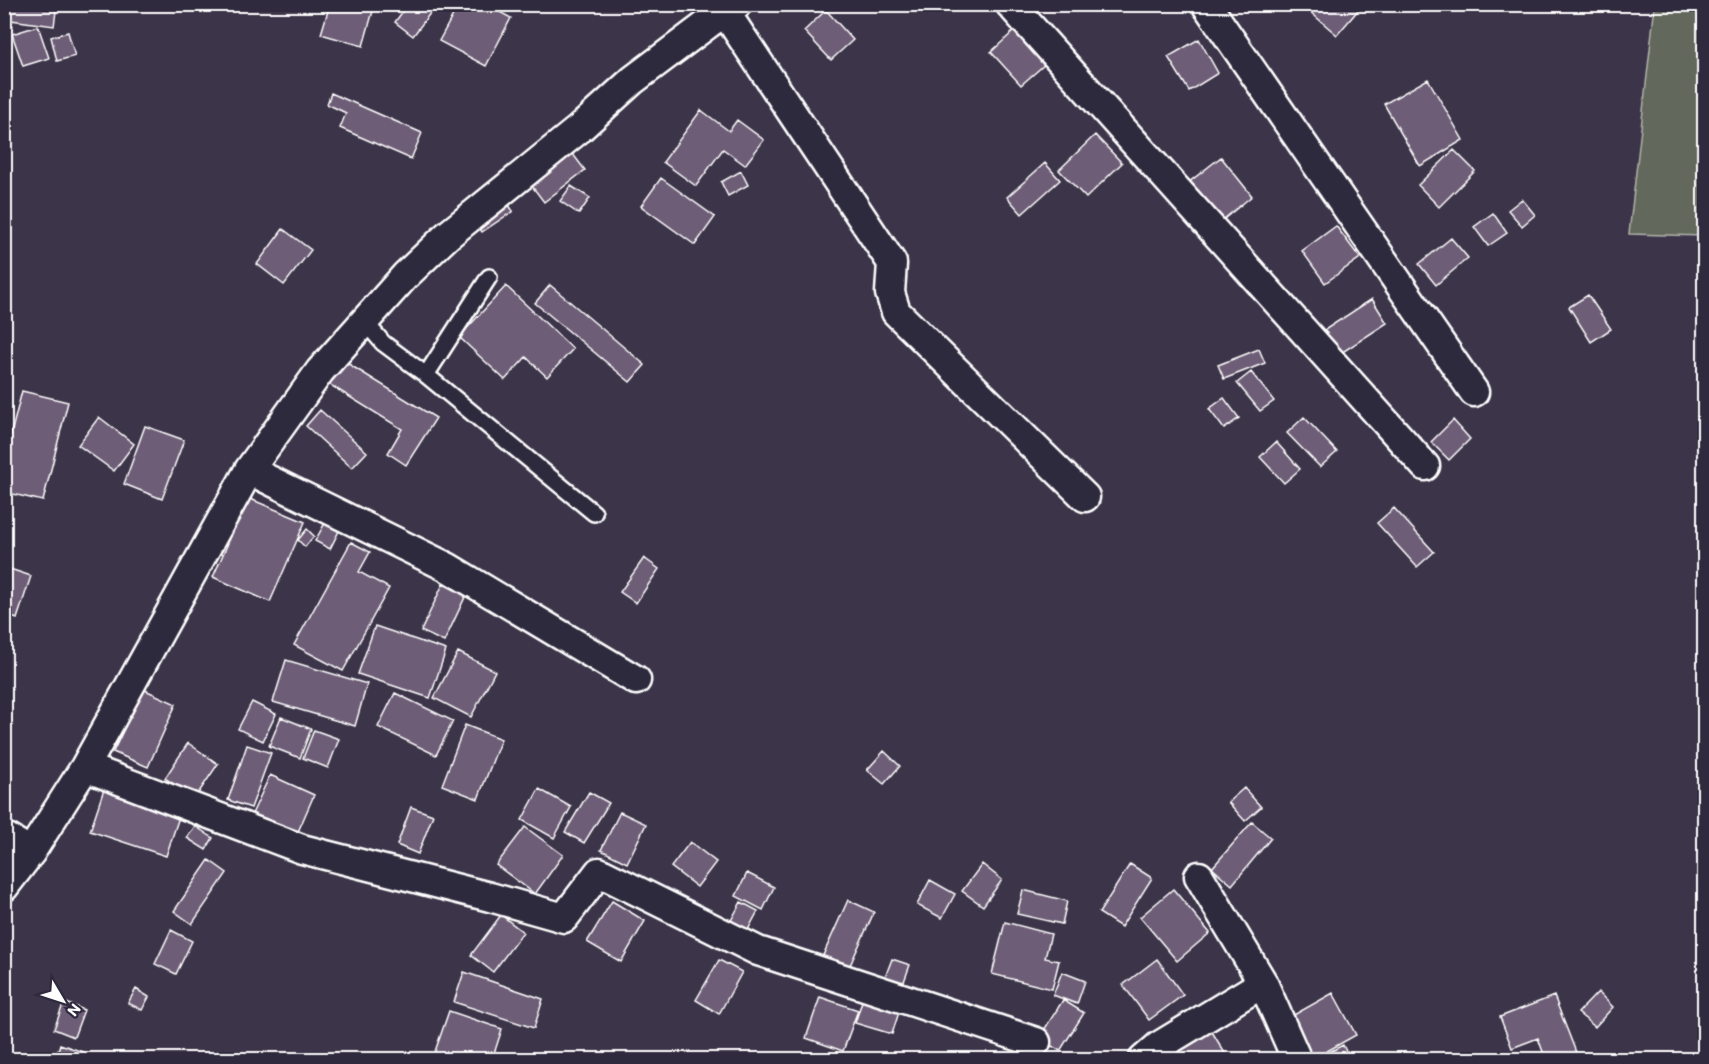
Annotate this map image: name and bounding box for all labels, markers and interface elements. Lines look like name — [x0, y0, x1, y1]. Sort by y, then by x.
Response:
north arrow — [33, 971, 93, 1031]
text: N — [63, 1000, 85, 1020]

